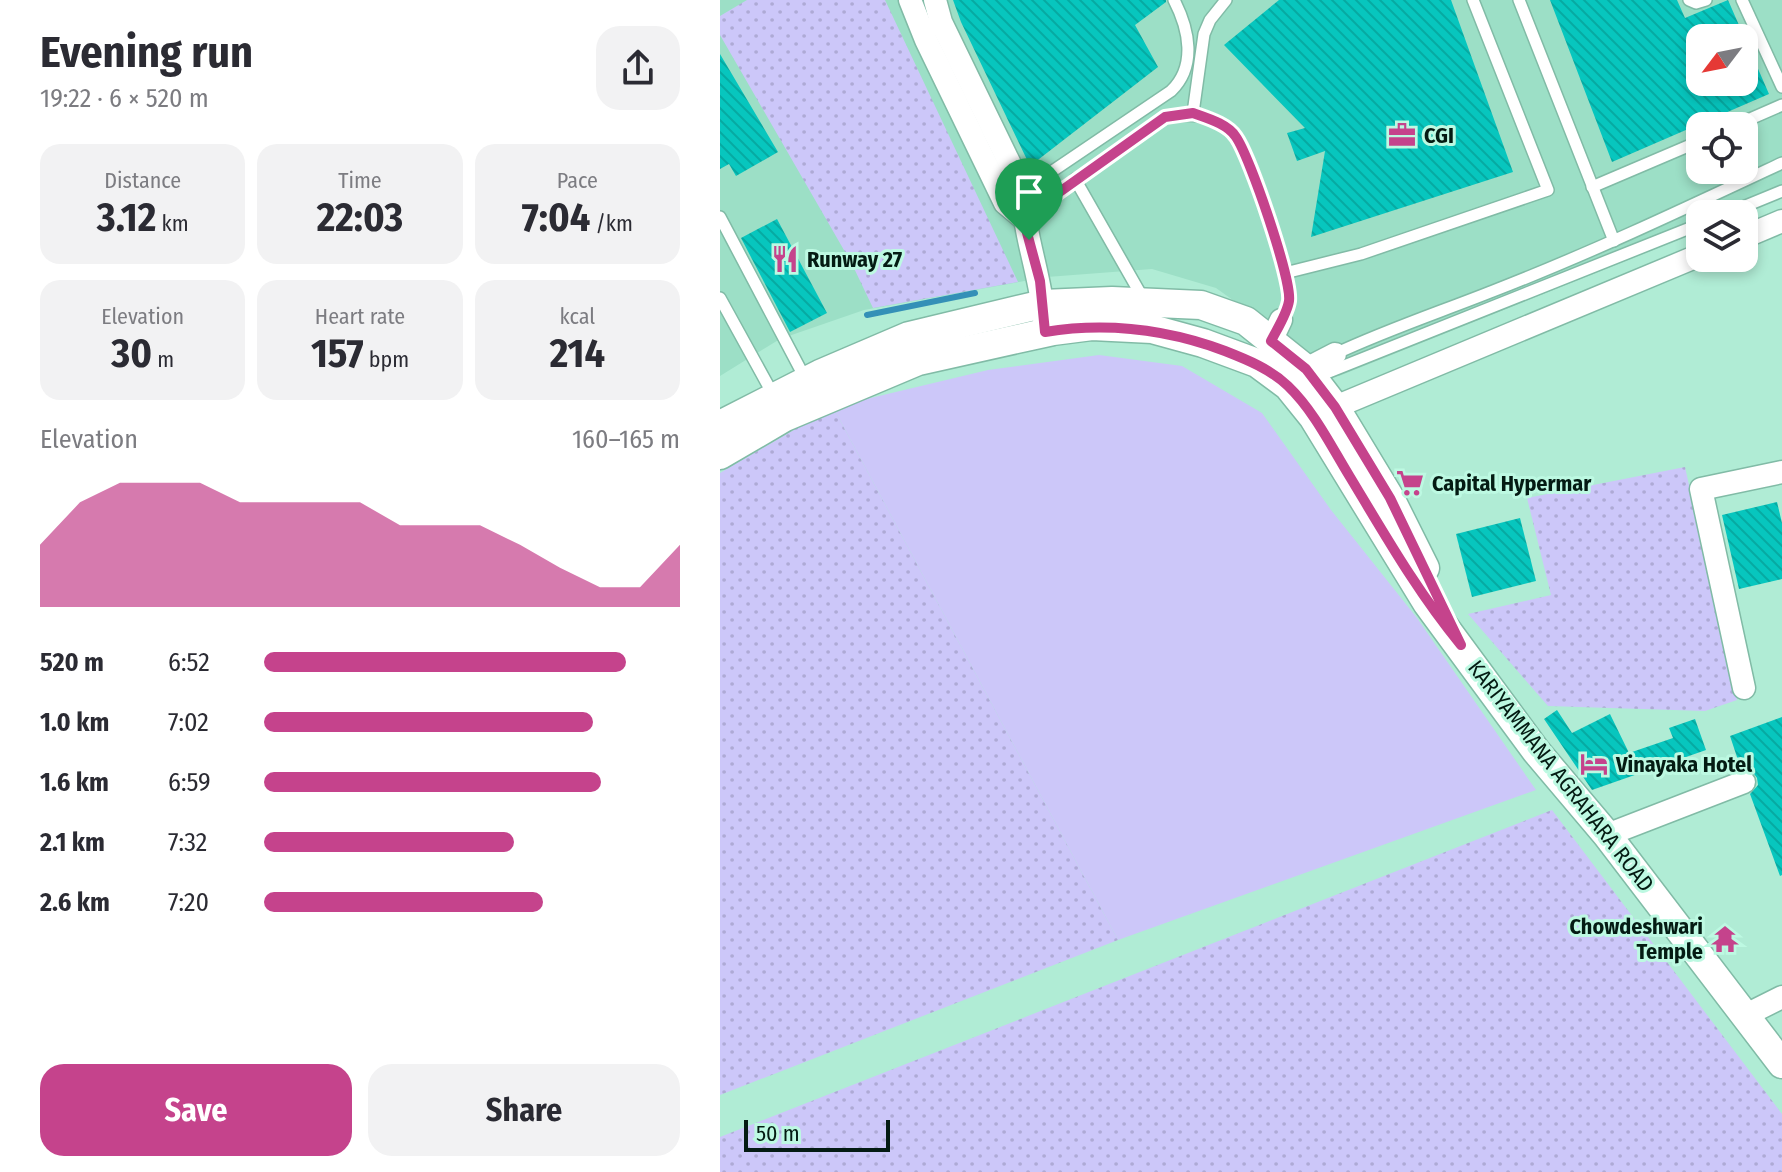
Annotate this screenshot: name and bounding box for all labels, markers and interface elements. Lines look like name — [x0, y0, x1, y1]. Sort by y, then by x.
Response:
north arrow — [1686, 24, 1758, 96]
map controls — [1686, 24, 1758, 272]
text: Evening run — [40, 26, 253, 79]
button: share — [596, 26, 680, 110]
text: 19:22 · 6 × 520 m — [40, 83, 209, 114]
button: locate — [1686, 112, 1758, 184]
office icon: CGI — [1387, 120, 1417, 150]
place label: CGI — [1424, 122, 1454, 149]
pin — [995, 158, 1063, 240]
text: Distance — [104, 167, 181, 194]
text: Time — [338, 167, 382, 194]
text: Pace — [557, 167, 598, 194]
icon: arrive — [1007, 170, 1051, 214]
text: 3.12 — [97, 194, 156, 242]
text: 22:03 — [317, 194, 403, 242]
text: 7:04 — [522, 194, 590, 242]
button: layers — [1686, 200, 1758, 272]
text: km — [156, 210, 189, 237]
text: /km — [590, 210, 633, 237]
restaurant icon: Runway 27 — [770, 244, 800, 274]
place label: Runway 27 — [807, 246, 903, 273]
text: Elevation — [101, 303, 184, 330]
text: Heart rate — [315, 303, 405, 330]
text: kcal — [560, 303, 595, 330]
text: 30 — [111, 330, 152, 378]
text: 157 — [311, 330, 364, 378]
text: 214 — [550, 330, 605, 378]
text: m — [152, 346, 174, 373]
text: bpm — [364, 346, 409, 373]
text: Elevation — [40, 424, 138, 455]
text: 160–165 m — [572, 424, 680, 455]
supermarket icon: Capital Hypermar — [1395, 468, 1425, 498]
place label: Capital Hypermar — [1432, 470, 1592, 497]
text: 520 m — [40, 647, 104, 678]
text: 6:52 — [168, 647, 210, 678]
street label: KARIYAMMANA AGRAHARA ROAD — [1462, 655, 1660, 897]
text: 1.0 km — [40, 707, 109, 738]
text: 7:02 — [168, 707, 209, 738]
hotel icon: Vinayaka Hotel — [1579, 749, 1609, 779]
place label: Vinayaka Hotel — [1615, 751, 1753, 778]
text: 1.6 km — [40, 767, 109, 798]
text: 6:59 — [168, 767, 211, 798]
text: 2.1 km — [40, 827, 105, 858]
text: 7:32 — [168, 827, 207, 858]
text: 2.6 km — [40, 887, 110, 918]
text: 7:20 — [168, 887, 209, 918]
place label: Chowdeshwari Temple — [1570, 913, 1703, 965]
temple icon: Chowdeshwari Temple — [1710, 924, 1740, 954]
button: Save — [40, 1064, 352, 1156]
button: Share — [368, 1064, 680, 1156]
scale bar — [744, 1116, 890, 1152]
text: 50 m — [756, 1120, 800, 1147]

